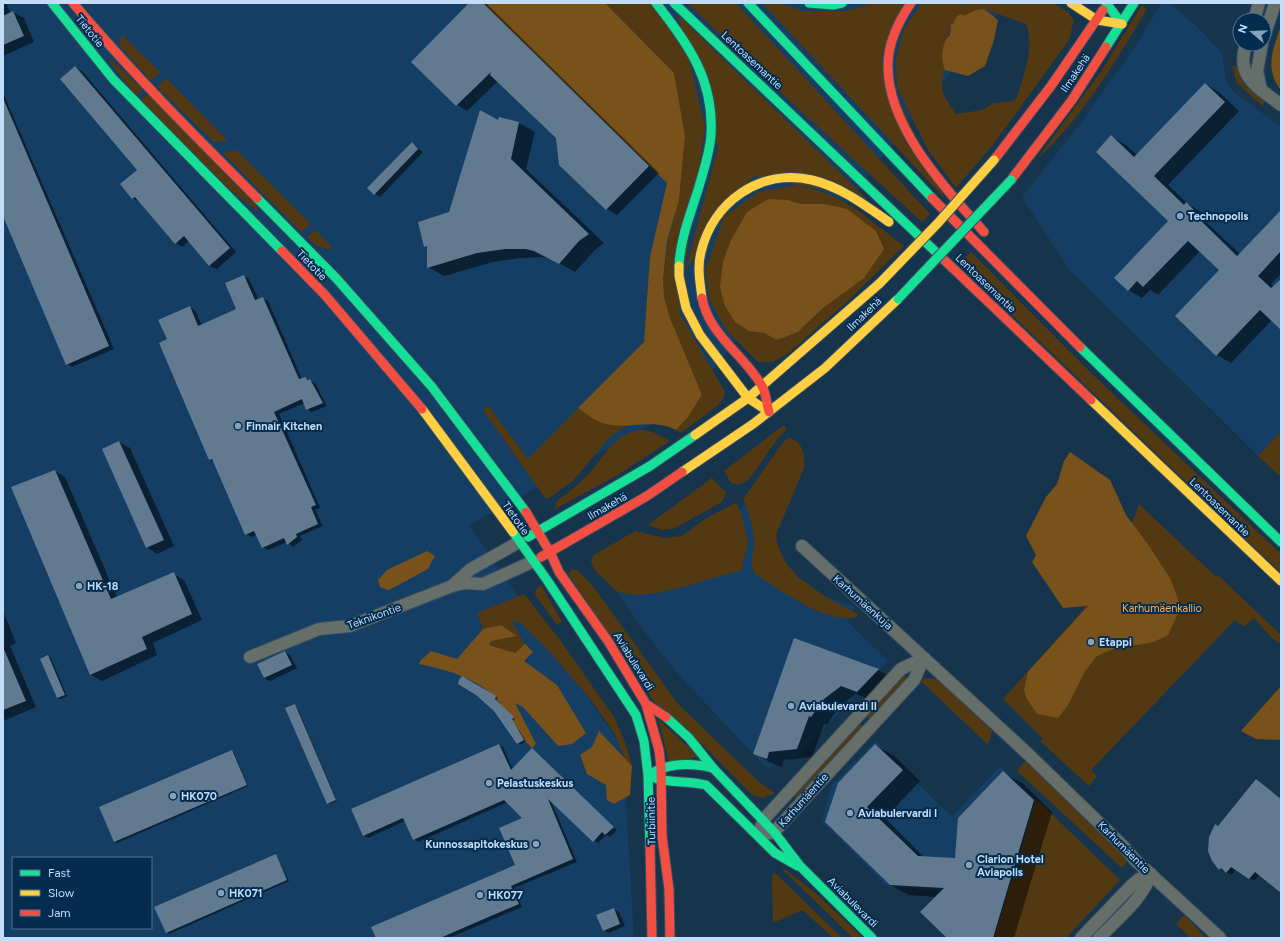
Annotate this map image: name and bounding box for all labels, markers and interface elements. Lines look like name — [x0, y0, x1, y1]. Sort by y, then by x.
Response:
north arrow — [1232, 12, 1272, 52]
street label: Tietotie — [73, 13, 107, 50]
text: N — [1235, 23, 1251, 35]
street label: Lentoasemantie — [718, 29, 785, 92]
street label: Ilmakehä — [1058, 52, 1093, 95]
place label: Technopolis — [1188, 210, 1248, 223]
marker: Technopolis — [1175, 211, 1185, 221]
street label: Tietotie — [294, 247, 329, 283]
street label: Lentoasemantie — [953, 251, 1019, 315]
street label: Ilmakehä — [844, 295, 884, 334]
place label: Finnair Kitchen — [246, 420, 322, 433]
marker: Finnair Kitchen — [233, 421, 243, 431]
street label: Lentoasemantie — [1187, 475, 1253, 539]
street label: Ilmakehä — [585, 490, 629, 523]
street label: Tietotie — [499, 499, 532, 538]
street label: Karhumäenkuja — [830, 572, 895, 632]
place label: HK-18 — [87, 580, 119, 593]
marker: HK-18 — [74, 581, 84, 591]
street label: Teknikontie — [346, 601, 403, 632]
park label: Karhumäenkallio — [1122, 602, 1202, 615]
street label: Aviabulevardi — [611, 630, 657, 693]
place label: Etappi — [1099, 636, 1132, 649]
marker: Etappi — [1086, 637, 1096, 647]
place label: Aviabulevardi II — [799, 700, 877, 713]
marker: Aviabulevardi II — [786, 701, 796, 711]
street label: Karhumäentie — [776, 771, 831, 830]
place label: Pelastuskeskus — [497, 777, 573, 790]
marker: Pelastuskeskus — [484, 778, 494, 788]
place label: HK070 — [181, 790, 217, 803]
marker: HK070 — [168, 791, 178, 801]
street label: Turbiinitie — [645, 797, 658, 845]
place label: Aviabulervardi I — [858, 807, 937, 820]
marker: Aviabulervardi I — [845, 808, 855, 818]
street label: Karhumäentie — [1095, 819, 1152, 876]
place label: Kunnossapitokeskus — [425, 838, 528, 851]
marker: Kunnossapitokeskus — [531, 839, 541, 849]
place label: Clarion Hotel Aviapolis — [977, 853, 1044, 879]
legend — [12, 857, 152, 929]
marker: Clarion Hotel Aviapolis — [964, 860, 974, 870]
text: Fast — [48, 866, 71, 880]
street label: Aviabulevardi — [825, 874, 881, 930]
text: Slow — [48, 886, 75, 900]
place label: HK071 — [229, 887, 262, 900]
marker: HK071 — [216, 888, 226, 898]
place label: HK077 — [488, 889, 523, 902]
marker: HK077 — [475, 890, 485, 900]
text: Jam — [48, 906, 71, 920]

